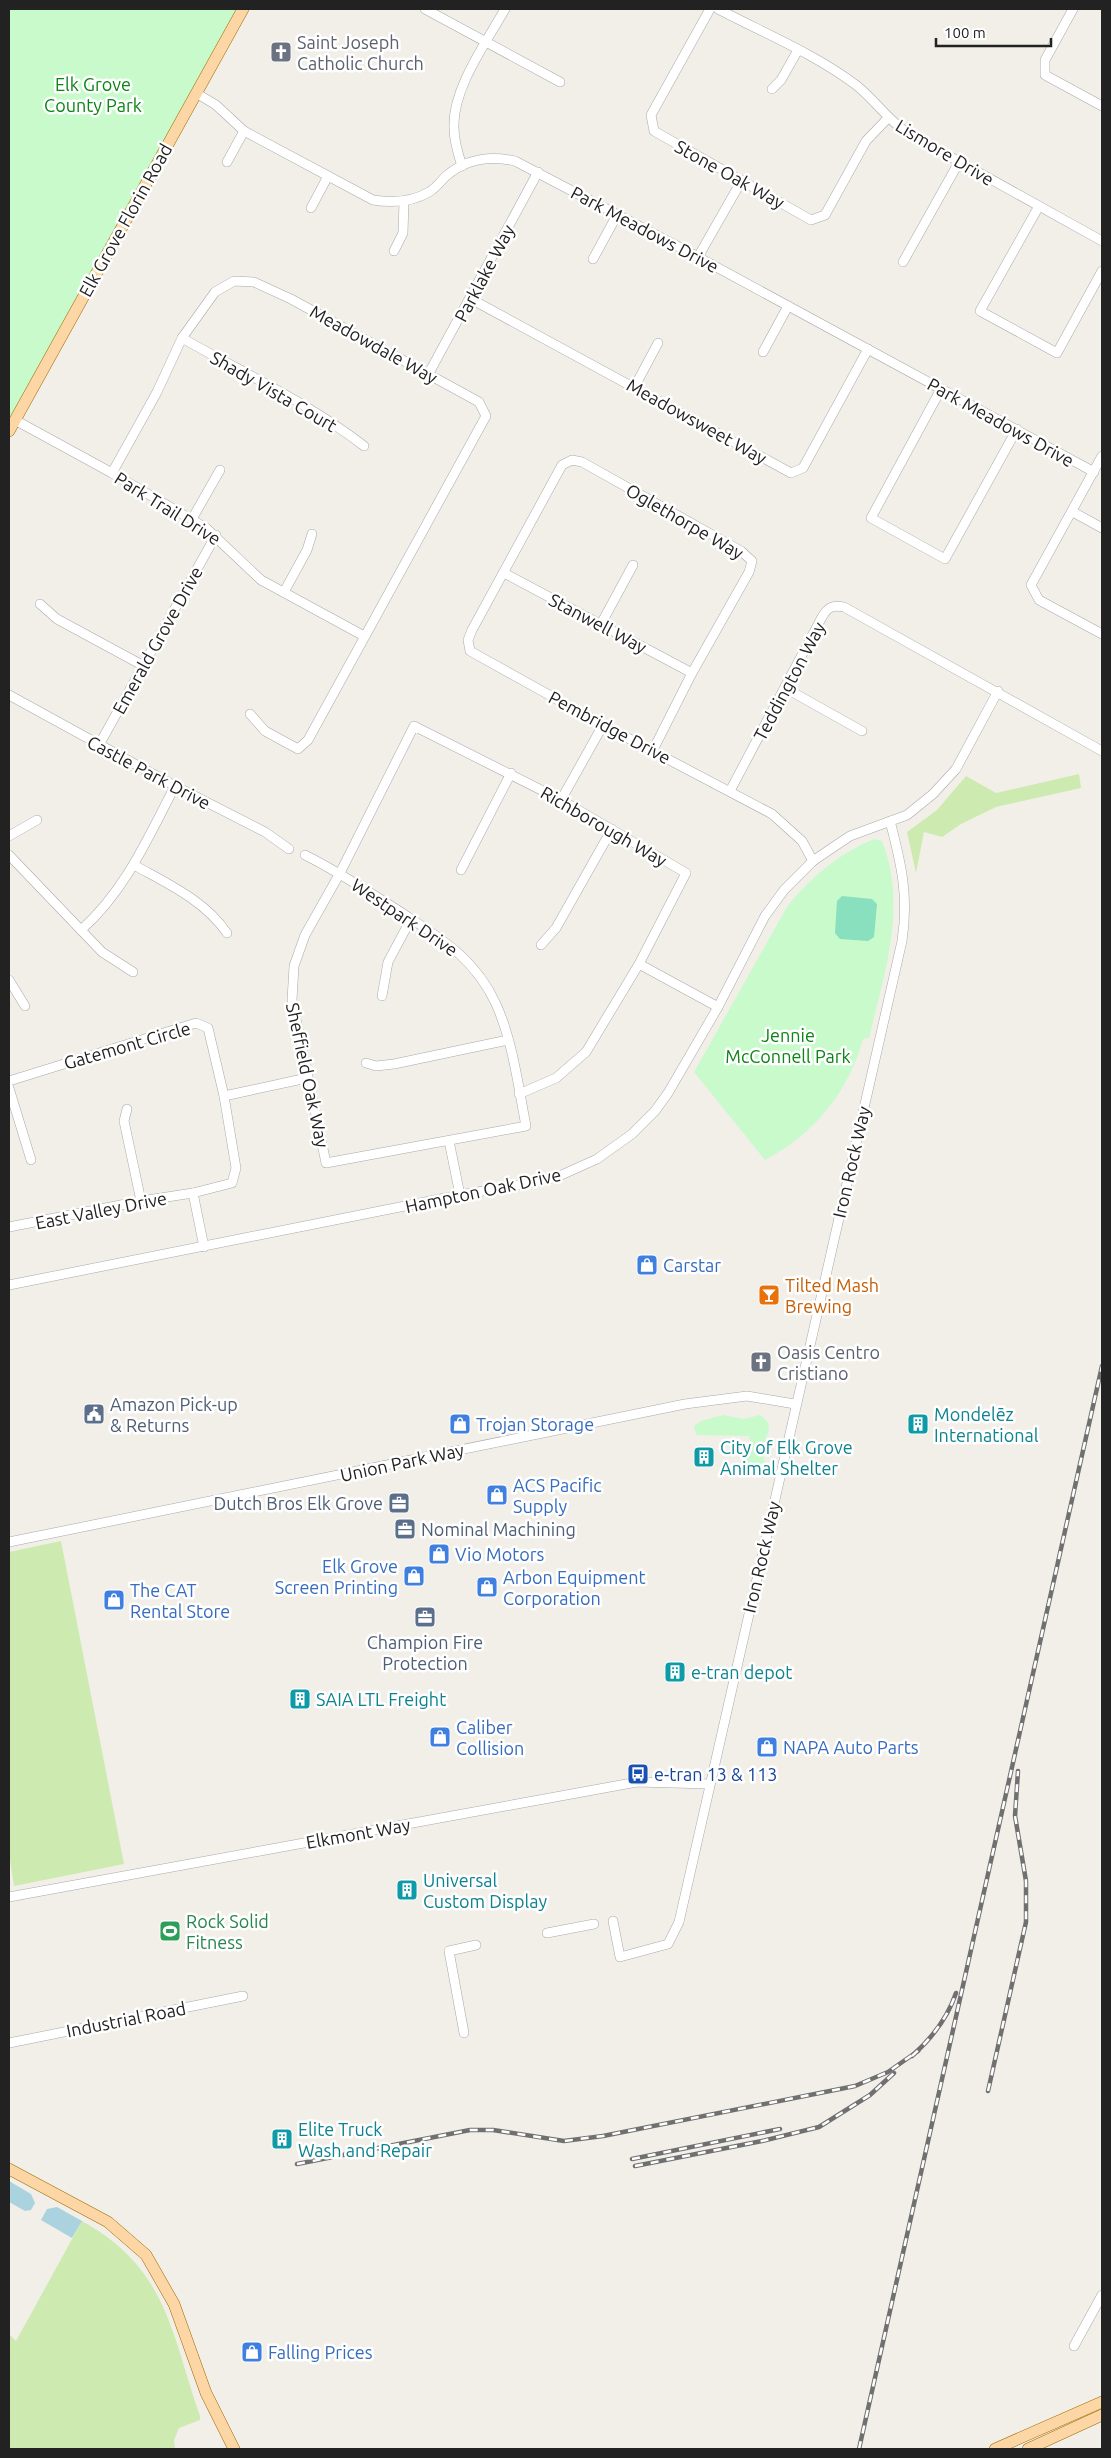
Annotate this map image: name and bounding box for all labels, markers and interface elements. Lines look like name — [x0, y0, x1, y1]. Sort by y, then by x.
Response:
scale bar — [936, 15, 1051, 47]
text: 100 m — [944, 24, 986, 41]
place label: Saint Joseph Catholic Church — [297, 32, 424, 73]
church icon: Saint Joseph Catholic Church — [269, 40, 293, 64]
park label: Elk Grove County Park — [44, 74, 142, 115]
street label: Lismore Drive — [892, 115, 998, 189]
street label: Stone Oak Way — [672, 136, 788, 212]
street label: Elk Grove Florin Road — [75, 140, 175, 300]
street label: Park Meadows Drive — [568, 182, 722, 276]
street label: Parklake Way — [450, 221, 518, 325]
street label: Meadowdale Way — [307, 301, 441, 387]
street label: Shady Vista Court — [207, 347, 341, 435]
street label: Park Meadows Drive — [924, 373, 1078, 471]
street label: Meadowsweet Way — [624, 374, 771, 468]
street label: Park Trail Drive — [111, 467, 225, 549]
street label: Oglethorpe Way — [623, 479, 748, 563]
street label: Emerald Grove Drive — [108, 563, 206, 717]
street label: Stanwell Way — [546, 589, 650, 657]
street label: Teddington Way — [749, 618, 829, 744]
street label: Pembridge Drive — [546, 686, 674, 768]
street label: Castle Park Drive — [84, 731, 214, 813]
street label: Richborough Way — [538, 782, 671, 870]
street label: Westpark Drive — [348, 874, 462, 960]
street label: Sheffield Oak Way — [283, 1001, 333, 1150]
street label: Gatemont Circle — [61, 1017, 193, 1073]
park label: Jennie McConnell Park — [725, 1025, 851, 1066]
street label: Iron Rock Way — [828, 1104, 874, 1220]
street label: Hampton Oak Drive — [403, 1164, 563, 1216]
street label: East Valley Drive — [34, 1187, 168, 1233]
shop icon: Carstar — [635, 1253, 659, 1277]
place label: Carstar — [663, 1255, 721, 1275]
place label: Tilted Mash Brewing — [785, 1275, 879, 1316]
bar icon: Tilted Mash Brewing — [757, 1283, 781, 1307]
place label: Oasis Centro Cristiano — [777, 1342, 880, 1383]
church icon: Oasis Centro Cristiano — [749, 1350, 773, 1374]
place label: Amazon Pick-up & Returns — [110, 1394, 238, 1435]
public building icon: Amazon Pick-up & Returns — [82, 1402, 106, 1426]
place label: Mondelēz International — [934, 1404, 1039, 1445]
shop icon: Trojan Storage — [448, 1412, 472, 1436]
building icon: Mondelēz International — [906, 1412, 930, 1436]
place label: Trojan Storage — [476, 1414, 594, 1434]
place label: City of Elk Grove Animal Shelter — [720, 1437, 853, 1478]
street label: Union Park Way — [338, 1439, 466, 1485]
building icon: City of Elk Grove Animal Shelter — [692, 1445, 716, 1469]
place label: ACS Pacific Supply — [513, 1475, 602, 1516]
shop icon: ACS Pacific Supply — [485, 1483, 509, 1507]
office icon: Dutch Bros Elk Grove — [387, 1491, 411, 1515]
place label: Dutch Bros Elk Grove — [214, 1493, 383, 1513]
street label: Iron Rock Way — [738, 1499, 784, 1615]
office icon: Nominal Machining — [393, 1517, 417, 1541]
place label: Nominal Machining — [421, 1519, 576, 1539]
shop icon: Vio Motors — [427, 1542, 451, 1566]
place label: Vio Motors — [455, 1544, 545, 1564]
place label: Elk Grove Screen Printing — [275, 1556, 398, 1597]
shop icon: Elk Grove Screen Printing — [402, 1564, 426, 1588]
place label: Arbon Equipment Corporation — [503, 1567, 646, 1608]
shop icon: Arbon Equipment Corporation — [475, 1575, 499, 1599]
place label: The CAT Rental Store — [130, 1580, 230, 1621]
shop icon: The CAT Rental Store — [102, 1588, 126, 1612]
office icon: Champion Fire Protection — [413, 1605, 437, 1629]
place label: Champion Fire Protection — [367, 1632, 483, 1673]
building icon: e-tran depot — [663, 1660, 687, 1684]
place label: e-tran depot — [691, 1662, 792, 1682]
building icon: SAIA LTL Freight — [288, 1687, 312, 1711]
place label: SAIA LTL Freight — [316, 1689, 446, 1709]
place label: Caliber Collision — [456, 1717, 524, 1758]
shop icon: Caliber Collision — [428, 1725, 452, 1749]
shop icon: NAPA Auto Parts — [755, 1735, 779, 1759]
place label: NAPA Auto Parts — [783, 1737, 919, 1757]
bus stop icon: e-tran 13 & 113 — [626, 1762, 650, 1786]
place label: e-tran 13 & 113 — [654, 1764, 777, 1784]
street label: Elkmont Way — [304, 1814, 412, 1852]
place label: Universal Custom Display — [423, 1870, 548, 1911]
building icon: Universal Custom Display — [395, 1878, 419, 1902]
place label: Rock Solid Fitness — [186, 1911, 269, 1952]
sports icon: Rock Solid Fitness — [158, 1919, 182, 1943]
street label: Industrial Road — [65, 1998, 187, 2040]
place label: Elite Truck Wash and Repair — [298, 2119, 432, 2160]
building icon: Elite Truck Wash and Repair — [270, 2127, 294, 2151]
shop icon: Falling Prices — [240, 2340, 264, 2364]
place label: Falling Prices — [268, 2342, 373, 2362]

